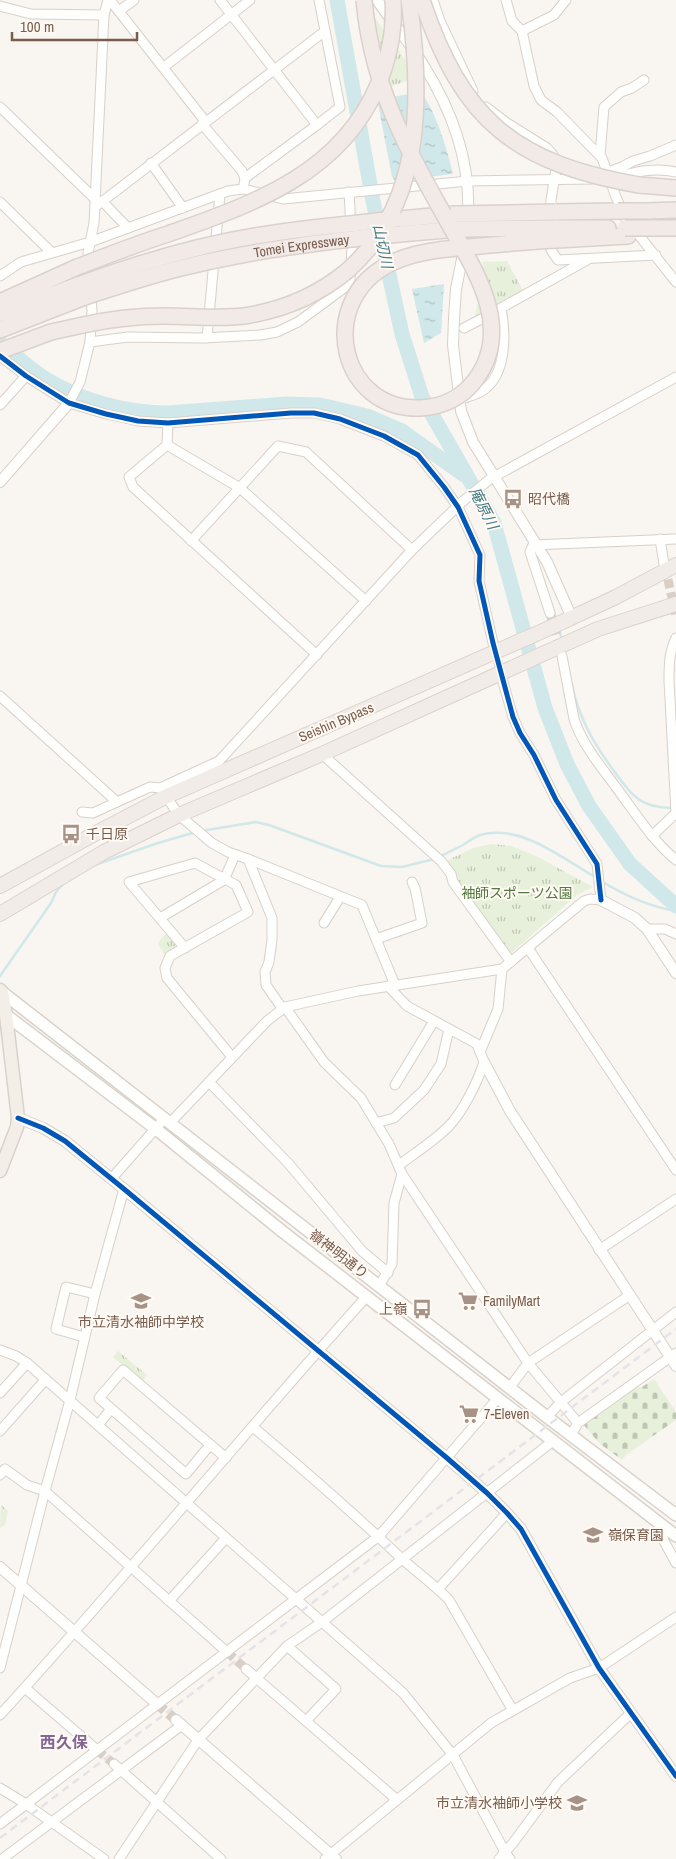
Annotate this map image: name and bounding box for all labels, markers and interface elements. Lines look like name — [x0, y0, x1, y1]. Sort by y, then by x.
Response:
scale bar — [12, 10, 138, 42]
text: 100 m — [20, 16, 54, 37]
water label: 山切川 — [368, 222, 398, 272]
street label: Tomei Expressway — [252, 230, 350, 262]
water label: 庵原川 — [464, 483, 504, 535]
bus stop icon: 昭代橋 — [502, 488, 524, 510]
place label: 昭代橋 — [528, 490, 570, 508]
street label: Seishin Bypass — [296, 698, 376, 746]
bus stop icon: 千日原 — [60, 823, 82, 845]
place label: 千日原 — [86, 825, 128, 843]
park label: 袖師スポーツ公園 — [461, 884, 573, 902]
street label: 嶺神明通り — [306, 1225, 372, 1283]
school or university icon: 市立清水袖師中学校 — [130, 1290, 152, 1312]
supermarket icon: FamilyMart — [457, 1290, 479, 1312]
place label: FamilyMart — [483, 1292, 540, 1310]
bus stop icon: 上嶺 — [411, 1298, 433, 1320]
place label: 上嶺 — [379, 1300, 407, 1318]
place label: 市立清水袖師中学校 — [78, 1313, 204, 1331]
supermarket icon: 7-Eleven — [458, 1403, 480, 1425]
place label: 7-Eleven — [484, 1405, 529, 1423]
school or university icon: 嶺保育園 — [582, 1524, 604, 1546]
place label: 嶺保育園 — [608, 1526, 664, 1544]
district label: 西久保 — [40, 1731, 88, 1753]
school or university icon: 市立清水袖師小学校 — [566, 1792, 588, 1814]
place label: 市立清水袖師小学校 — [436, 1794, 562, 1812]

